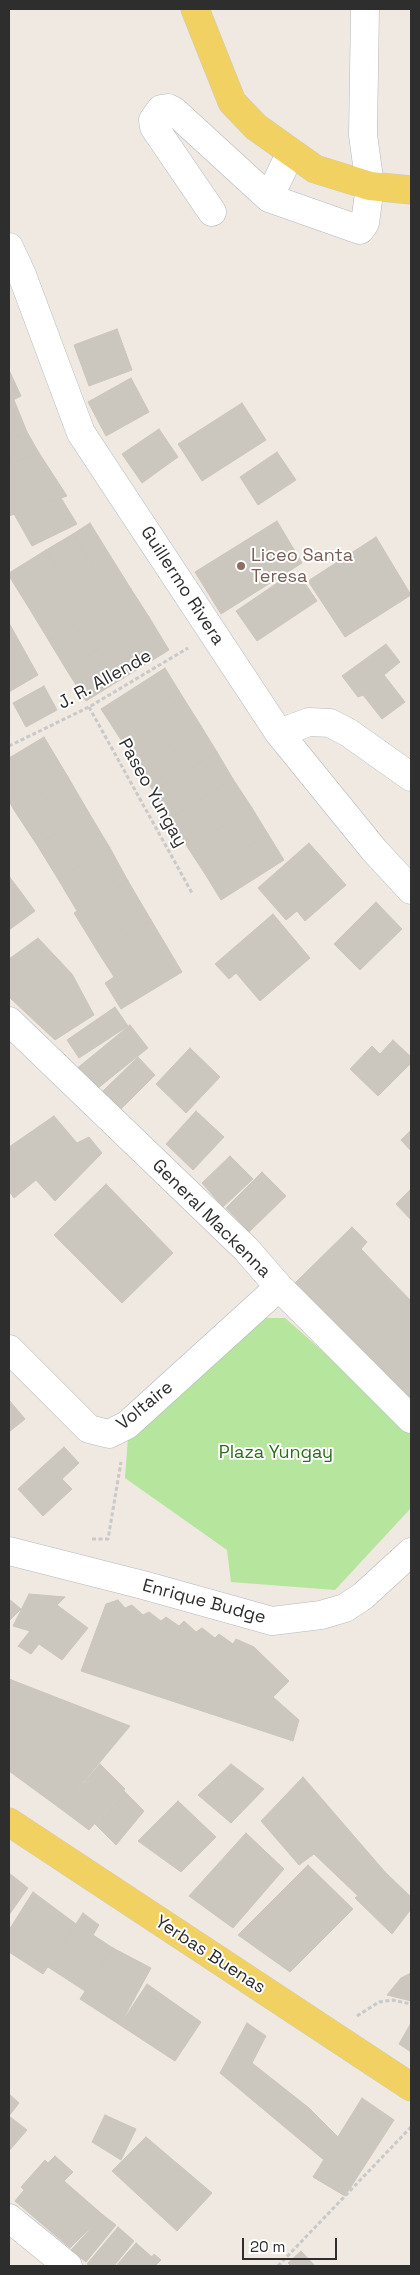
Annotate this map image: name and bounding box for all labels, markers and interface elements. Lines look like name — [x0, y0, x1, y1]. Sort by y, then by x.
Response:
street label: Guillermo Rivera — [136, 523, 228, 649]
place label: Liceo Santa Teresa — [251, 545, 353, 588]
marker: Liceo Santa Teresa — [235, 560, 247, 572]
street label: J. R. Allende — [54, 645, 156, 715]
street label: Paseo Yungay — [113, 735, 191, 851]
street label: General Mackenna — [147, 1155, 275, 1283]
street label: Voltaire — [113, 1377, 177, 1435]
park label: Plaza Yungay — [219, 1442, 333, 1464]
street label: Enrique Budge — [140, 1575, 268, 1629]
street label: Yerbas Buenas — [151, 1911, 269, 1999]
scale bar — [245, 2228, 340, 2260]
text: 20 m — [250, 2237, 285, 2256]

